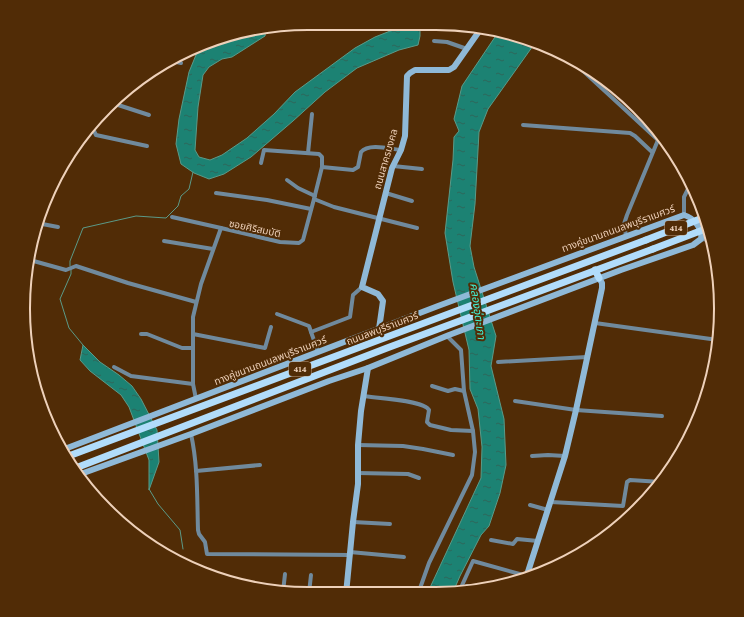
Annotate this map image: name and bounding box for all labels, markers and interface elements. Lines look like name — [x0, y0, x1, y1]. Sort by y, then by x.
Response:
street label: ถนนสาครมงคล — [372, 128, 399, 191]
street label: ทางคู่ขนานถนนลพบุรีราเมศวร์ — [560, 202, 677, 255]
street label: ซอยศิริสมบัติ — [228, 218, 282, 239]
road number: 414 — [665, 221, 687, 235]
water label: คลองอุ่ตะเภา — [467, 282, 488, 341]
street label: ถนนลพบุรีราเมศวร์ — [345, 310, 420, 348]
street label: ทางคู่ขนานถนนลพบุรีราเมศวร์ — [212, 333, 329, 388]
road number: 414 — [289, 362, 311, 376]

